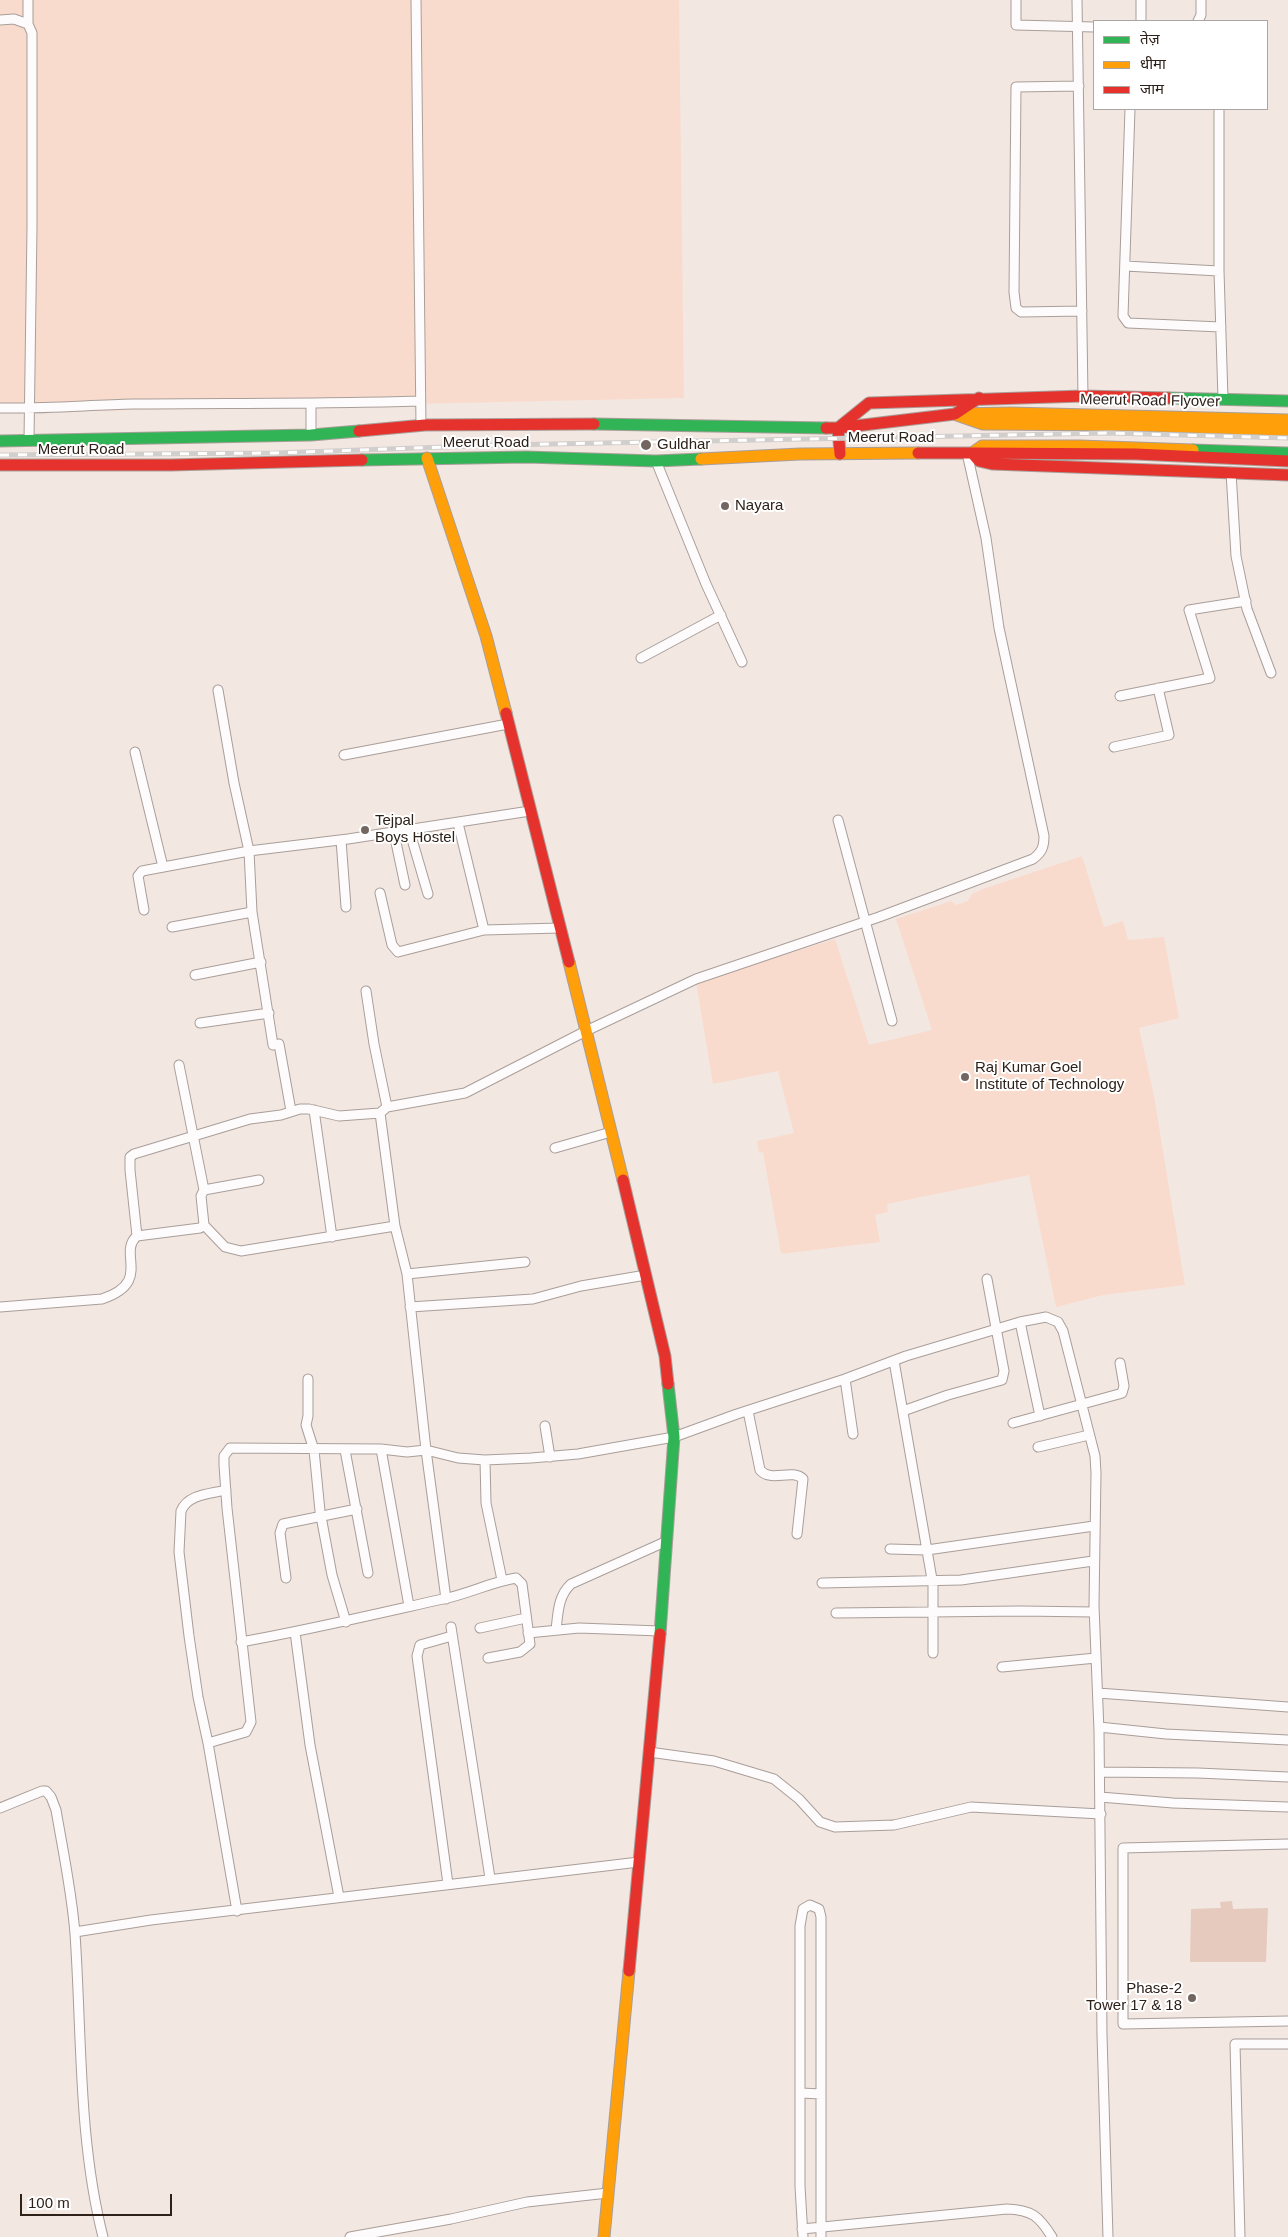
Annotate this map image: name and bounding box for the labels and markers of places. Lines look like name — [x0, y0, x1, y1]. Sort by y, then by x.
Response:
place label: Guldhar — [657, 436, 710, 454]
marker: Guldhar — [639, 438, 653, 452]
place label: Nayara — [735, 497, 783, 515]
marker: Nayara — [719, 500, 731, 512]
place label: Tejpal Boys Hostel — [375, 812, 455, 847]
marker: Tejpal Boys Hostel — [359, 824, 371, 836]
place label: Raj Kumar Goel Institute of Technology — [975, 1059, 1124, 1094]
marker: Raj Kumar Goel Institute of Technology — [959, 1071, 971, 1083]
place label: Phase-2 Tower 17 & 18 — [1086, 1980, 1182, 2015]
marker: Phase-2 Tower 17 & 18 — [1186, 1992, 1198, 2004]

